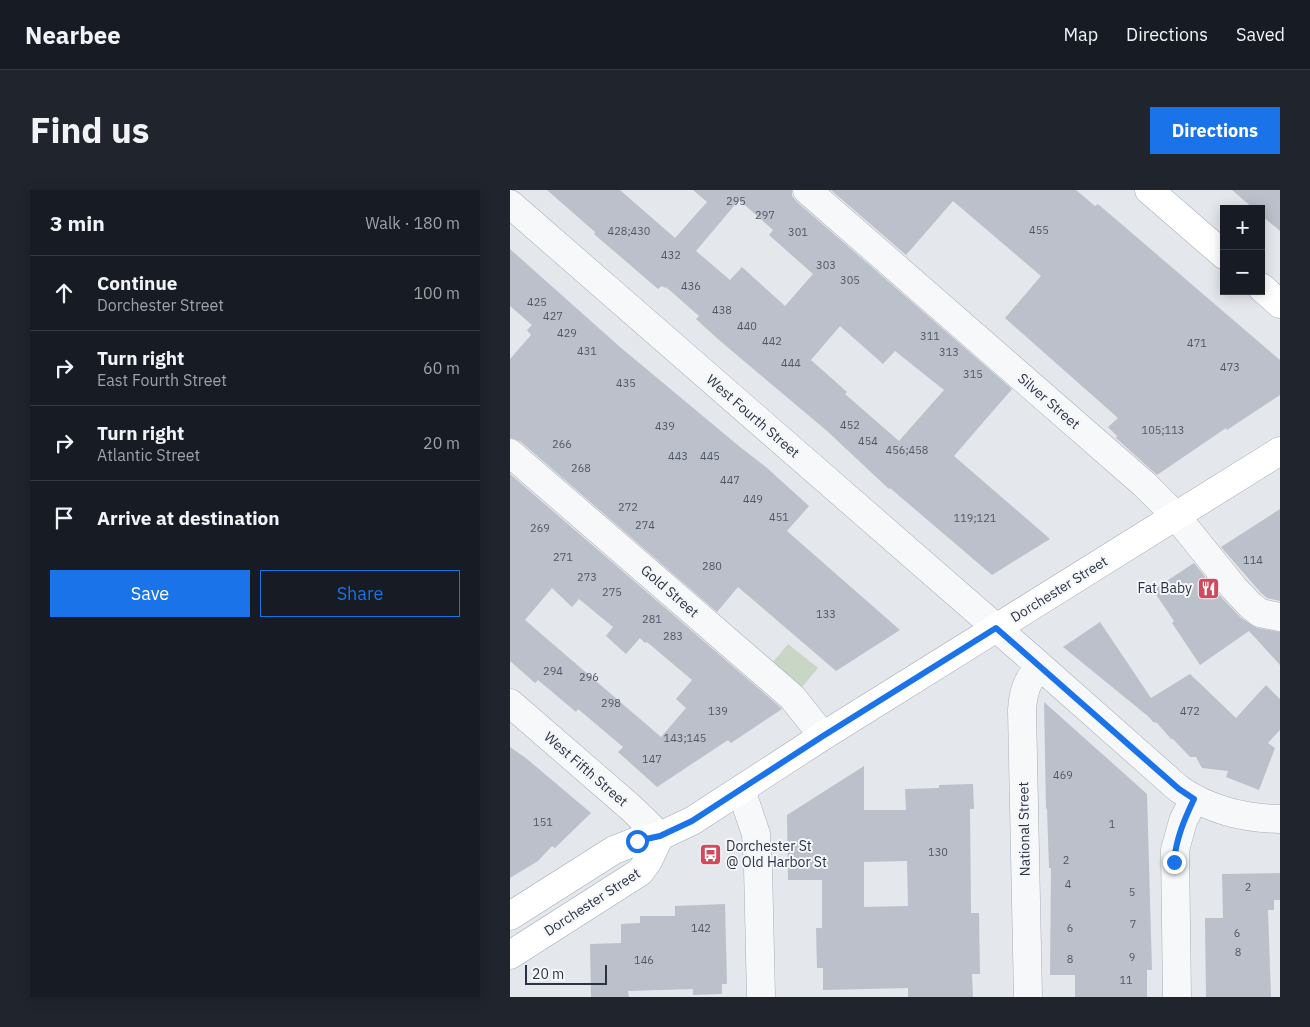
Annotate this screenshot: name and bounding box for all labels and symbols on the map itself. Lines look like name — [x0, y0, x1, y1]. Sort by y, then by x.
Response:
house number: 295 — [726, 194, 746, 208]
house number: 297 — [755, 208, 775, 222]
house number: 455 — [1029, 223, 1049, 237]
house number: 428;430 — [608, 224, 650, 238]
house number: 301 — [788, 225, 808, 239]
house number: 432 — [661, 248, 681, 262]
house number: 303 — [816, 258, 836, 272]
house number: 305 — [840, 273, 860, 287]
house number: 436 — [681, 279, 701, 293]
house number: 425 — [527, 295, 547, 309]
house number: 438 — [712, 303, 732, 317]
house number: 427 — [543, 309, 563, 323]
house number: 440 — [737, 319, 757, 333]
house number: 429 — [557, 326, 577, 340]
house number: 311 — [920, 329, 940, 343]
house number: 442 — [762, 334, 782, 348]
house number: 471 — [1187, 336, 1207, 350]
house number: 431 — [577, 344, 597, 358]
house number: 313 — [939, 345, 959, 359]
house number: 444 — [781, 356, 801, 370]
house number: 473 — [1220, 360, 1240, 374]
house number: 315 — [963, 367, 983, 381]
street label: Silver Street — [1014, 369, 1084, 433]
street label: West Fourth Street — [703, 371, 803, 462]
house number: 435 — [616, 376, 636, 390]
house number: 452 — [840, 418, 860, 432]
house number: 439 — [655, 419, 675, 433]
house number: 105;113 — [1142, 423, 1184, 437]
house number: 454 — [858, 434, 878, 448]
house number: 266 — [552, 437, 572, 451]
house number: 456;458 — [886, 443, 928, 457]
house number: 443 — [668, 449, 688, 463]
house number: 445 — [700, 449, 720, 463]
house number: 268 — [571, 461, 591, 475]
house number: 447 — [720, 473, 740, 487]
house number: 449 — [743, 492, 763, 506]
house number: 272 — [618, 500, 638, 514]
house number: 451 — [769, 510, 789, 524]
house number: 119;121 — [954, 511, 997, 525]
house number: 274 — [635, 518, 655, 532]
house number: 269 — [530, 521, 550, 535]
house number: 271 — [553, 550, 573, 564]
street label: Dorchester Street — [1007, 552, 1111, 626]
house number: 114 — [1243, 553, 1263, 567]
house number: 280 — [702, 559, 722, 573]
street label: Gold Street — [637, 561, 703, 621]
house number: 273 — [577, 570, 597, 584]
restaurant icon: Fat Baby — [1196, 576, 1220, 600]
place label: Fat Baby — [1137, 579, 1192, 597]
house number: 275 — [602, 585, 622, 599]
house number: 133 — [816, 607, 836, 621]
house number: 281 — [642, 612, 662, 626]
house number: 283 — [663, 629, 683, 643]
house number: 294 — [543, 664, 563, 678]
house number: 296 — [579, 670, 599, 684]
house number: 298 — [601, 696, 621, 710]
house number: 139 — [708, 704, 728, 718]
house number: 472 — [1180, 704, 1200, 718]
street label: West Fifth Street — [540, 728, 632, 810]
house number: 143;145 — [664, 731, 706, 745]
house number: 147 — [642, 752, 662, 766]
house number: 469 — [1053, 768, 1073, 782]
street label: National Street — [1014, 781, 1034, 876]
house number: 151 — [533, 815, 553, 829]
house number: 1 — [1109, 817, 1116, 831]
route start — [626, 830, 649, 853]
place label: Dorchester St @ Old Harbor St — [726, 837, 827, 871]
bus stop icon: Dorchester St @ Old Harbor St — [698, 842, 722, 866]
house number: 130 — [928, 845, 948, 859]
route end — [1163, 851, 1186, 874]
house number: 2 — [1063, 853, 1069, 867]
street label: Dorchester Street — [541, 864, 644, 940]
house number: 4 — [1065, 877, 1072, 891]
house number: 2 — [1245, 880, 1251, 894]
house number: 5 — [1129, 885, 1135, 899]
house number: 7 — [1130, 917, 1136, 931]
house number: 142 — [691, 921, 711, 935]
house number: 6 — [1067, 921, 1073, 935]
house number: 6 — [1234, 926, 1240, 940]
house number: 8 — [1235, 945, 1241, 959]
house number: 9 — [1129, 950, 1135, 964]
house number: 8 — [1067, 952, 1073, 966]
house number: 146 — [634, 953, 654, 967]
scale bar — [525, 962, 608, 985]
house number: 11 — [1119, 973, 1133, 987]

